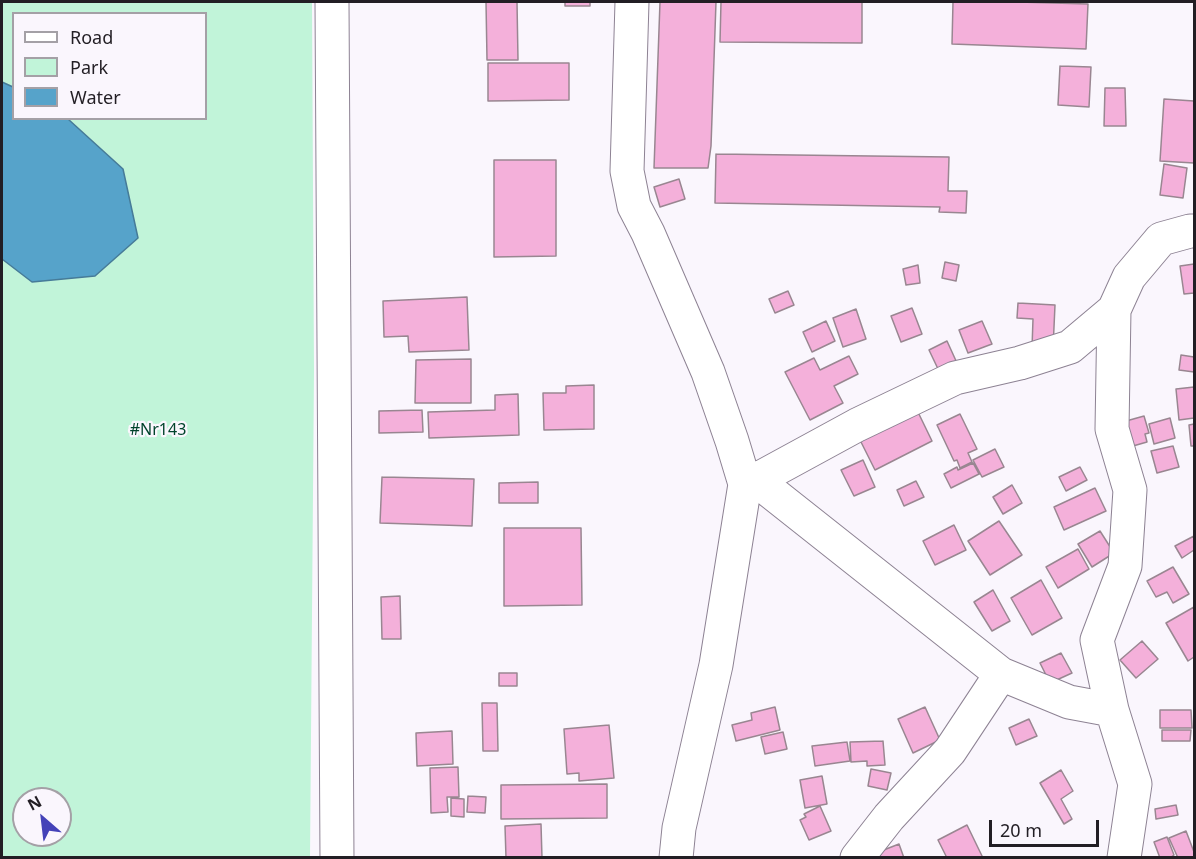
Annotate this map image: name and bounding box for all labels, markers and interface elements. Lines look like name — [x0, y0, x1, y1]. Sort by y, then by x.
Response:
legend — [12, 12, 207, 120]
text: Road — [70, 25, 113, 49]
text: Park — [70, 55, 108, 79]
text: Water — [70, 85, 121, 109]
park label: #Nr143 — [130, 420, 186, 440]
north arrow — [12, 787, 72, 847]
text: N — [24, 790, 45, 816]
scale bar — [992, 808, 1102, 846]
text: 20 m — [1000, 818, 1042, 842]

